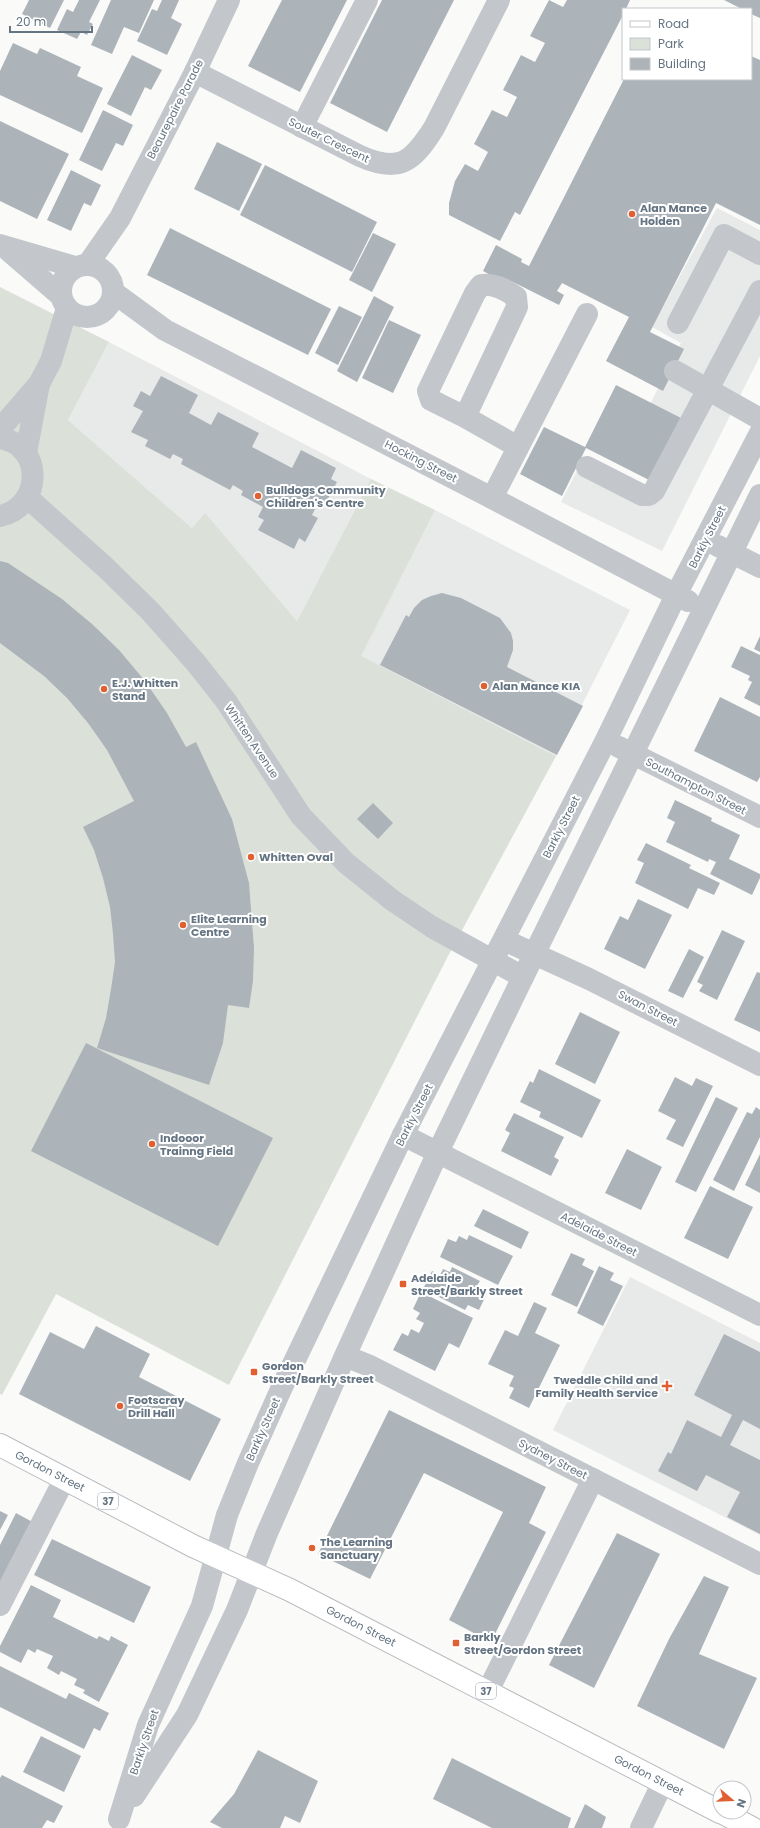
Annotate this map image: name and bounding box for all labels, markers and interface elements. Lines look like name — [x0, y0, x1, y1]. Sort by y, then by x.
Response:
scale bar — [10, 8, 92, 34]
legend — [622, 8, 752, 80]
text: 20 m — [16, 13, 46, 30]
text: Road — [658, 15, 689, 32]
text: Park — [658, 35, 685, 52]
text: Building — [658, 55, 706, 72]
street label: Beaurepaire Parade — [143, 56, 207, 162]
street label: Souter Crescent — [286, 113, 372, 167]
place label: Alan Mance Holden — [640, 200, 707, 229]
marker: Alan Mance Holden — [627, 209, 637, 219]
street label: Hocking Street — [382, 436, 460, 486]
place label: Bulldogs Community Children's Centre — [266, 482, 386, 511]
marker: Bulldogs Community Children's Centre — [253, 491, 263, 501]
street label: Barkly Street — [684, 503, 730, 571]
place label: E.J. Whitten Stand — [112, 675, 178, 704]
place label: Alan Mance KIA — [492, 678, 580, 694]
marker: Alan Mance KIA — [479, 681, 489, 691]
marker: E.J. Whitten Stand — [99, 684, 109, 694]
street label: Whitten Avenue — [221, 701, 283, 782]
street label: Southampton Street — [643, 754, 749, 818]
street label: Barkly Street — [538, 793, 584, 861]
place label: Whitten Oval — [259, 849, 333, 865]
marker: Whitten Oval — [246, 852, 256, 862]
place label: Elite Learning Centre — [191, 911, 267, 940]
marker: Elite Learning Centre — [178, 920, 188, 930]
street label: Swan Street — [615, 986, 681, 1030]
street label: Barkly Street — [391, 1081, 437, 1149]
place label: Indooor Trainng Field — [160, 1130, 233, 1159]
marker: Indooor Trainng Field — [147, 1139, 157, 1149]
street label: Adelaide Street — [558, 1208, 640, 1260]
place label: Adelaide Street/Barkly Street — [411, 1270, 523, 1299]
marker: Adelaide Street/Barkly Street — [398, 1279, 408, 1289]
place label: Gordon Street/Barkly Street — [262, 1358, 374, 1387]
marker: Gordon Street/Barkly Street — [249, 1367, 259, 1377]
place label: Tweddle Child and Family Health Service — [536, 1372, 658, 1401]
marker: Tweddle Child and Family Health Service — [661, 1380, 673, 1392]
place label: Footscray Drill Hall — [128, 1392, 184, 1421]
street label: Barkly Street — [242, 1395, 284, 1463]
marker: Footscray Drill Hall — [115, 1401, 125, 1411]
street label: Sydney Street — [516, 1435, 590, 1483]
street label: Gordon Street — [12, 1447, 88, 1495]
road number: 37 — [98, 1493, 118, 1509]
place label: The Learning Sanctuary — [320, 1534, 393, 1563]
marker: The Learning Sanctuary — [307, 1543, 317, 1553]
street label: Gordon Street — [323, 1602, 399, 1650]
place label: Barkly Street/Gordon Street — [464, 1629, 582, 1658]
marker: Barkly Street/Gordon Street — [451, 1638, 461, 1648]
road number: 37 — [476, 1683, 496, 1699]
street label: Barkly Street — [125, 1707, 163, 1777]
street label: Gordon Street — [611, 1751, 687, 1799]
north arrow — [712, 1780, 752, 1820]
text: N — [733, 1797, 750, 1810]

